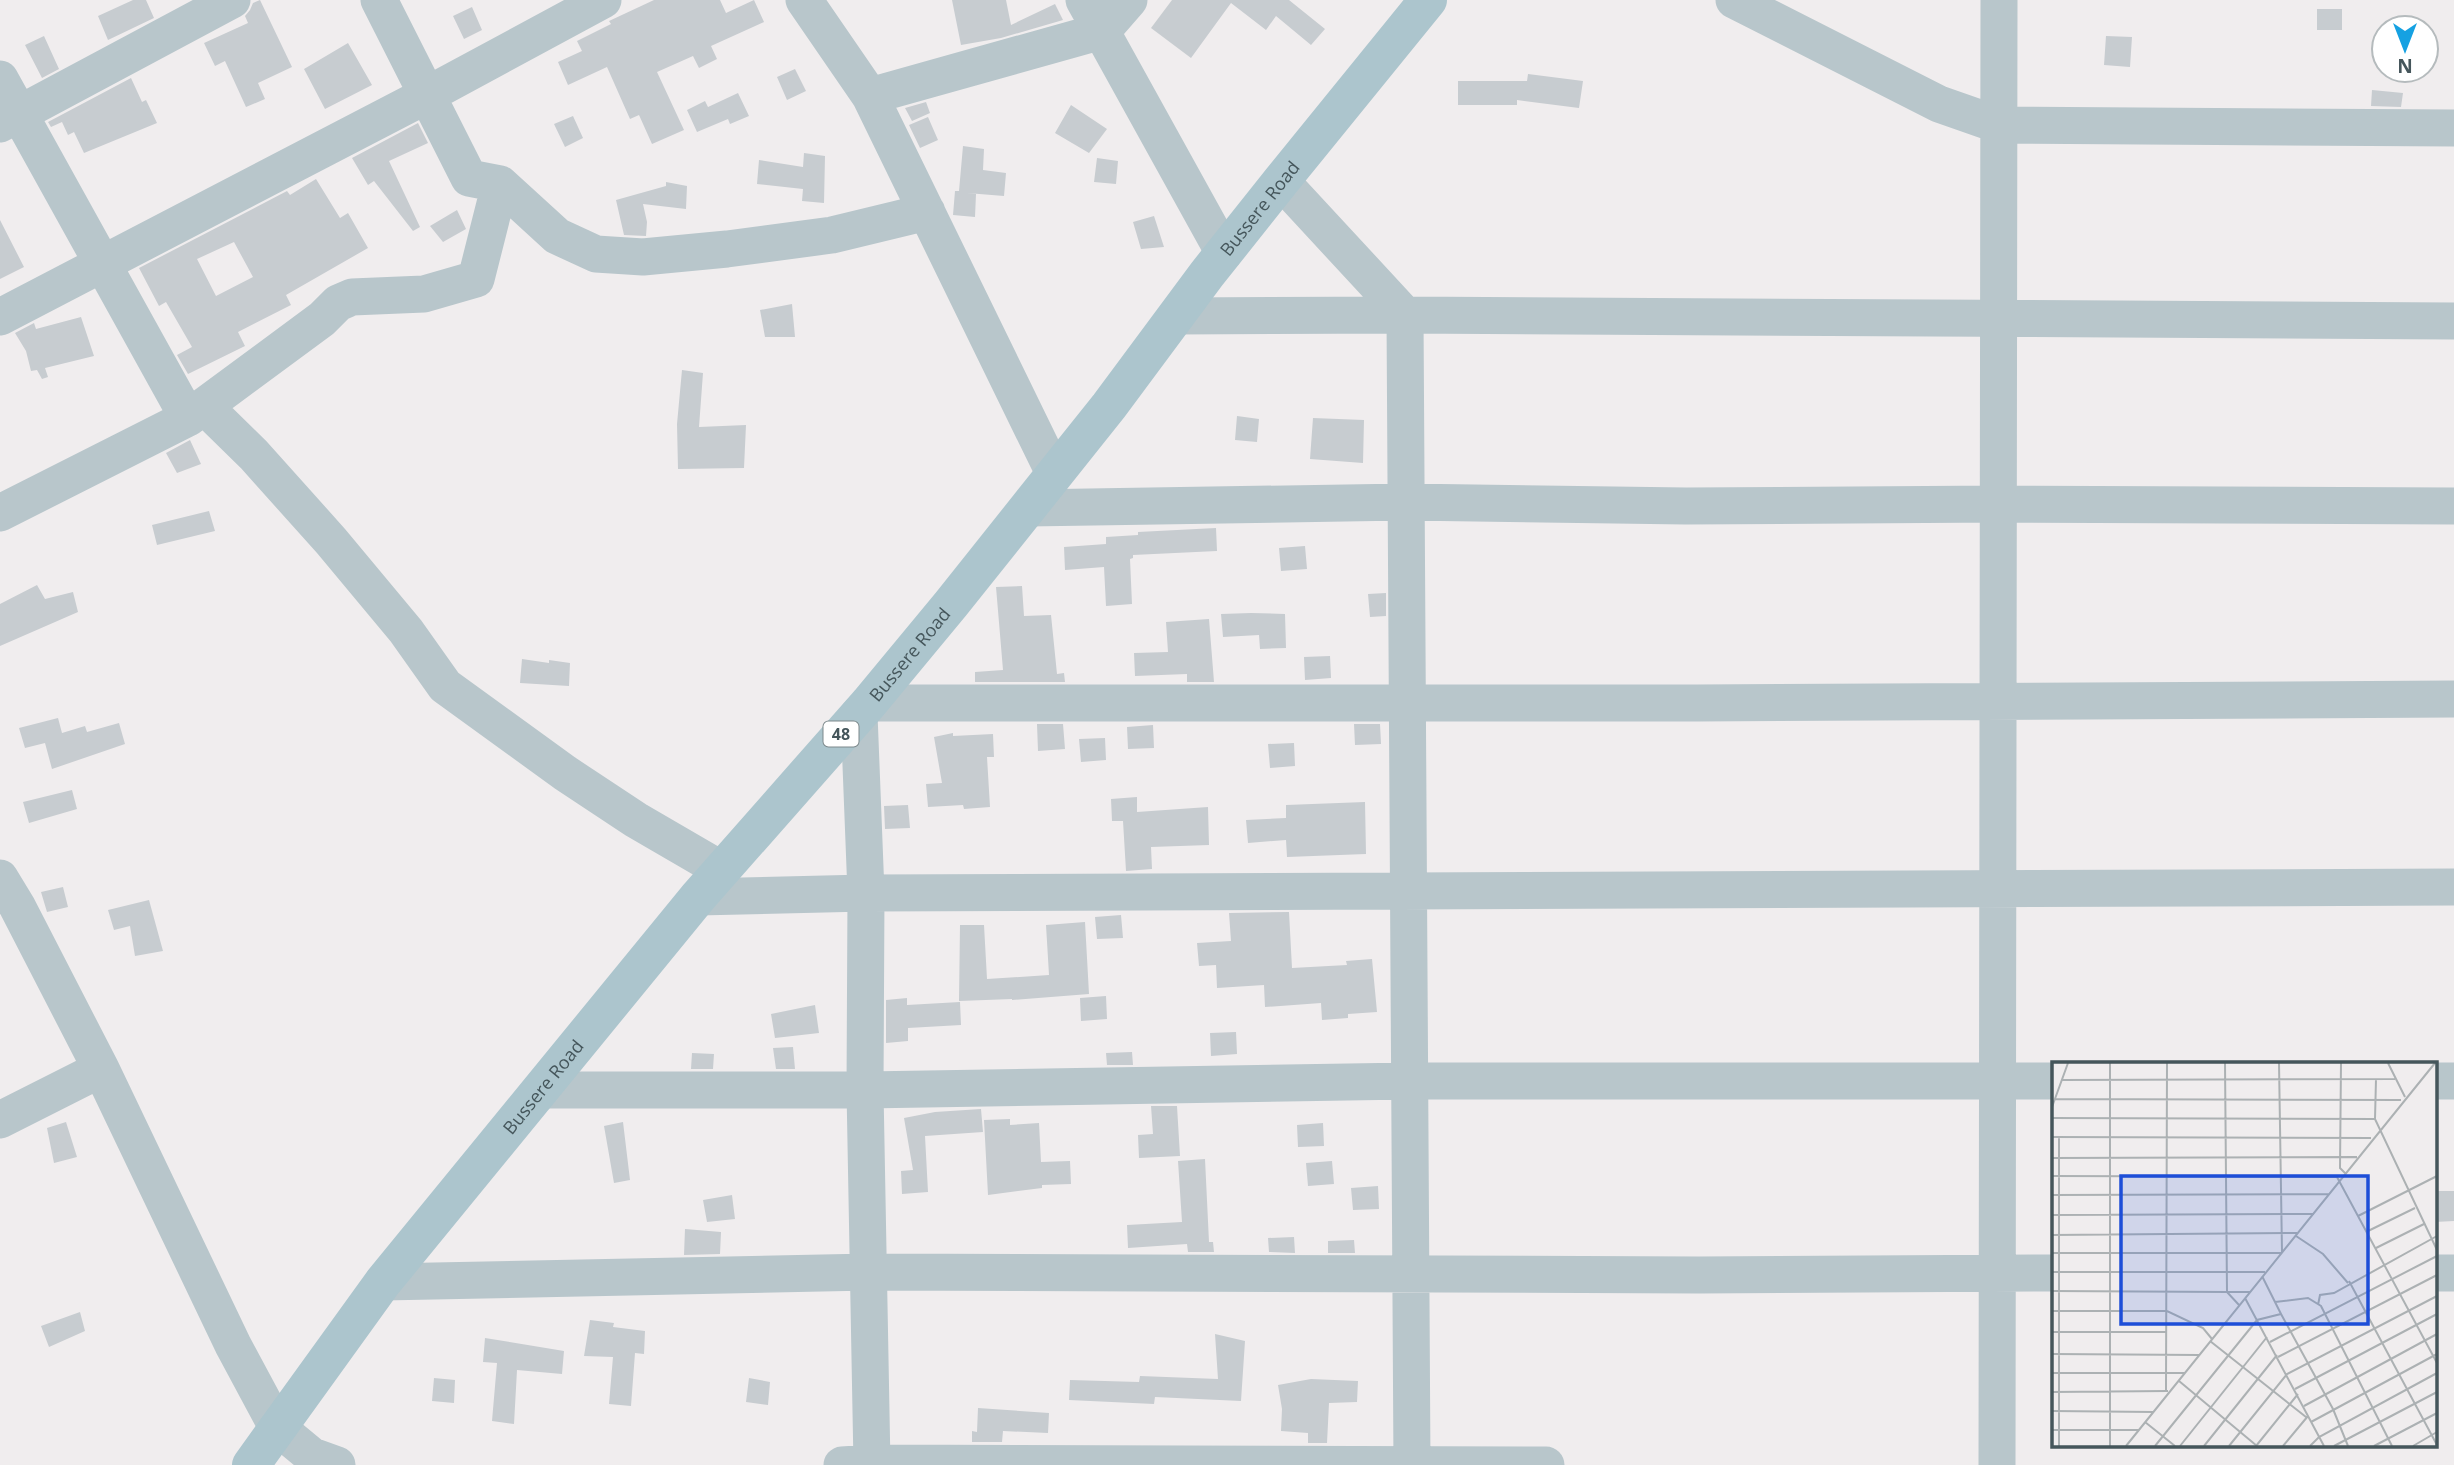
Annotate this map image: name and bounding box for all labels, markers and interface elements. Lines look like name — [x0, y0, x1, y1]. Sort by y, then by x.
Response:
north arrow — [2370, 14, 2440, 84]
text: N — [2397, 53, 2413, 79]
street label: Bussere Road — [1214, 156, 1305, 261]
street label: Bussere Road — [863, 602, 955, 706]
road number: 48 — [824, 722, 858, 747]
street label: Bussere Road — [497, 1035, 589, 1139]
inset map — [2052, 1062, 2436, 1448]

